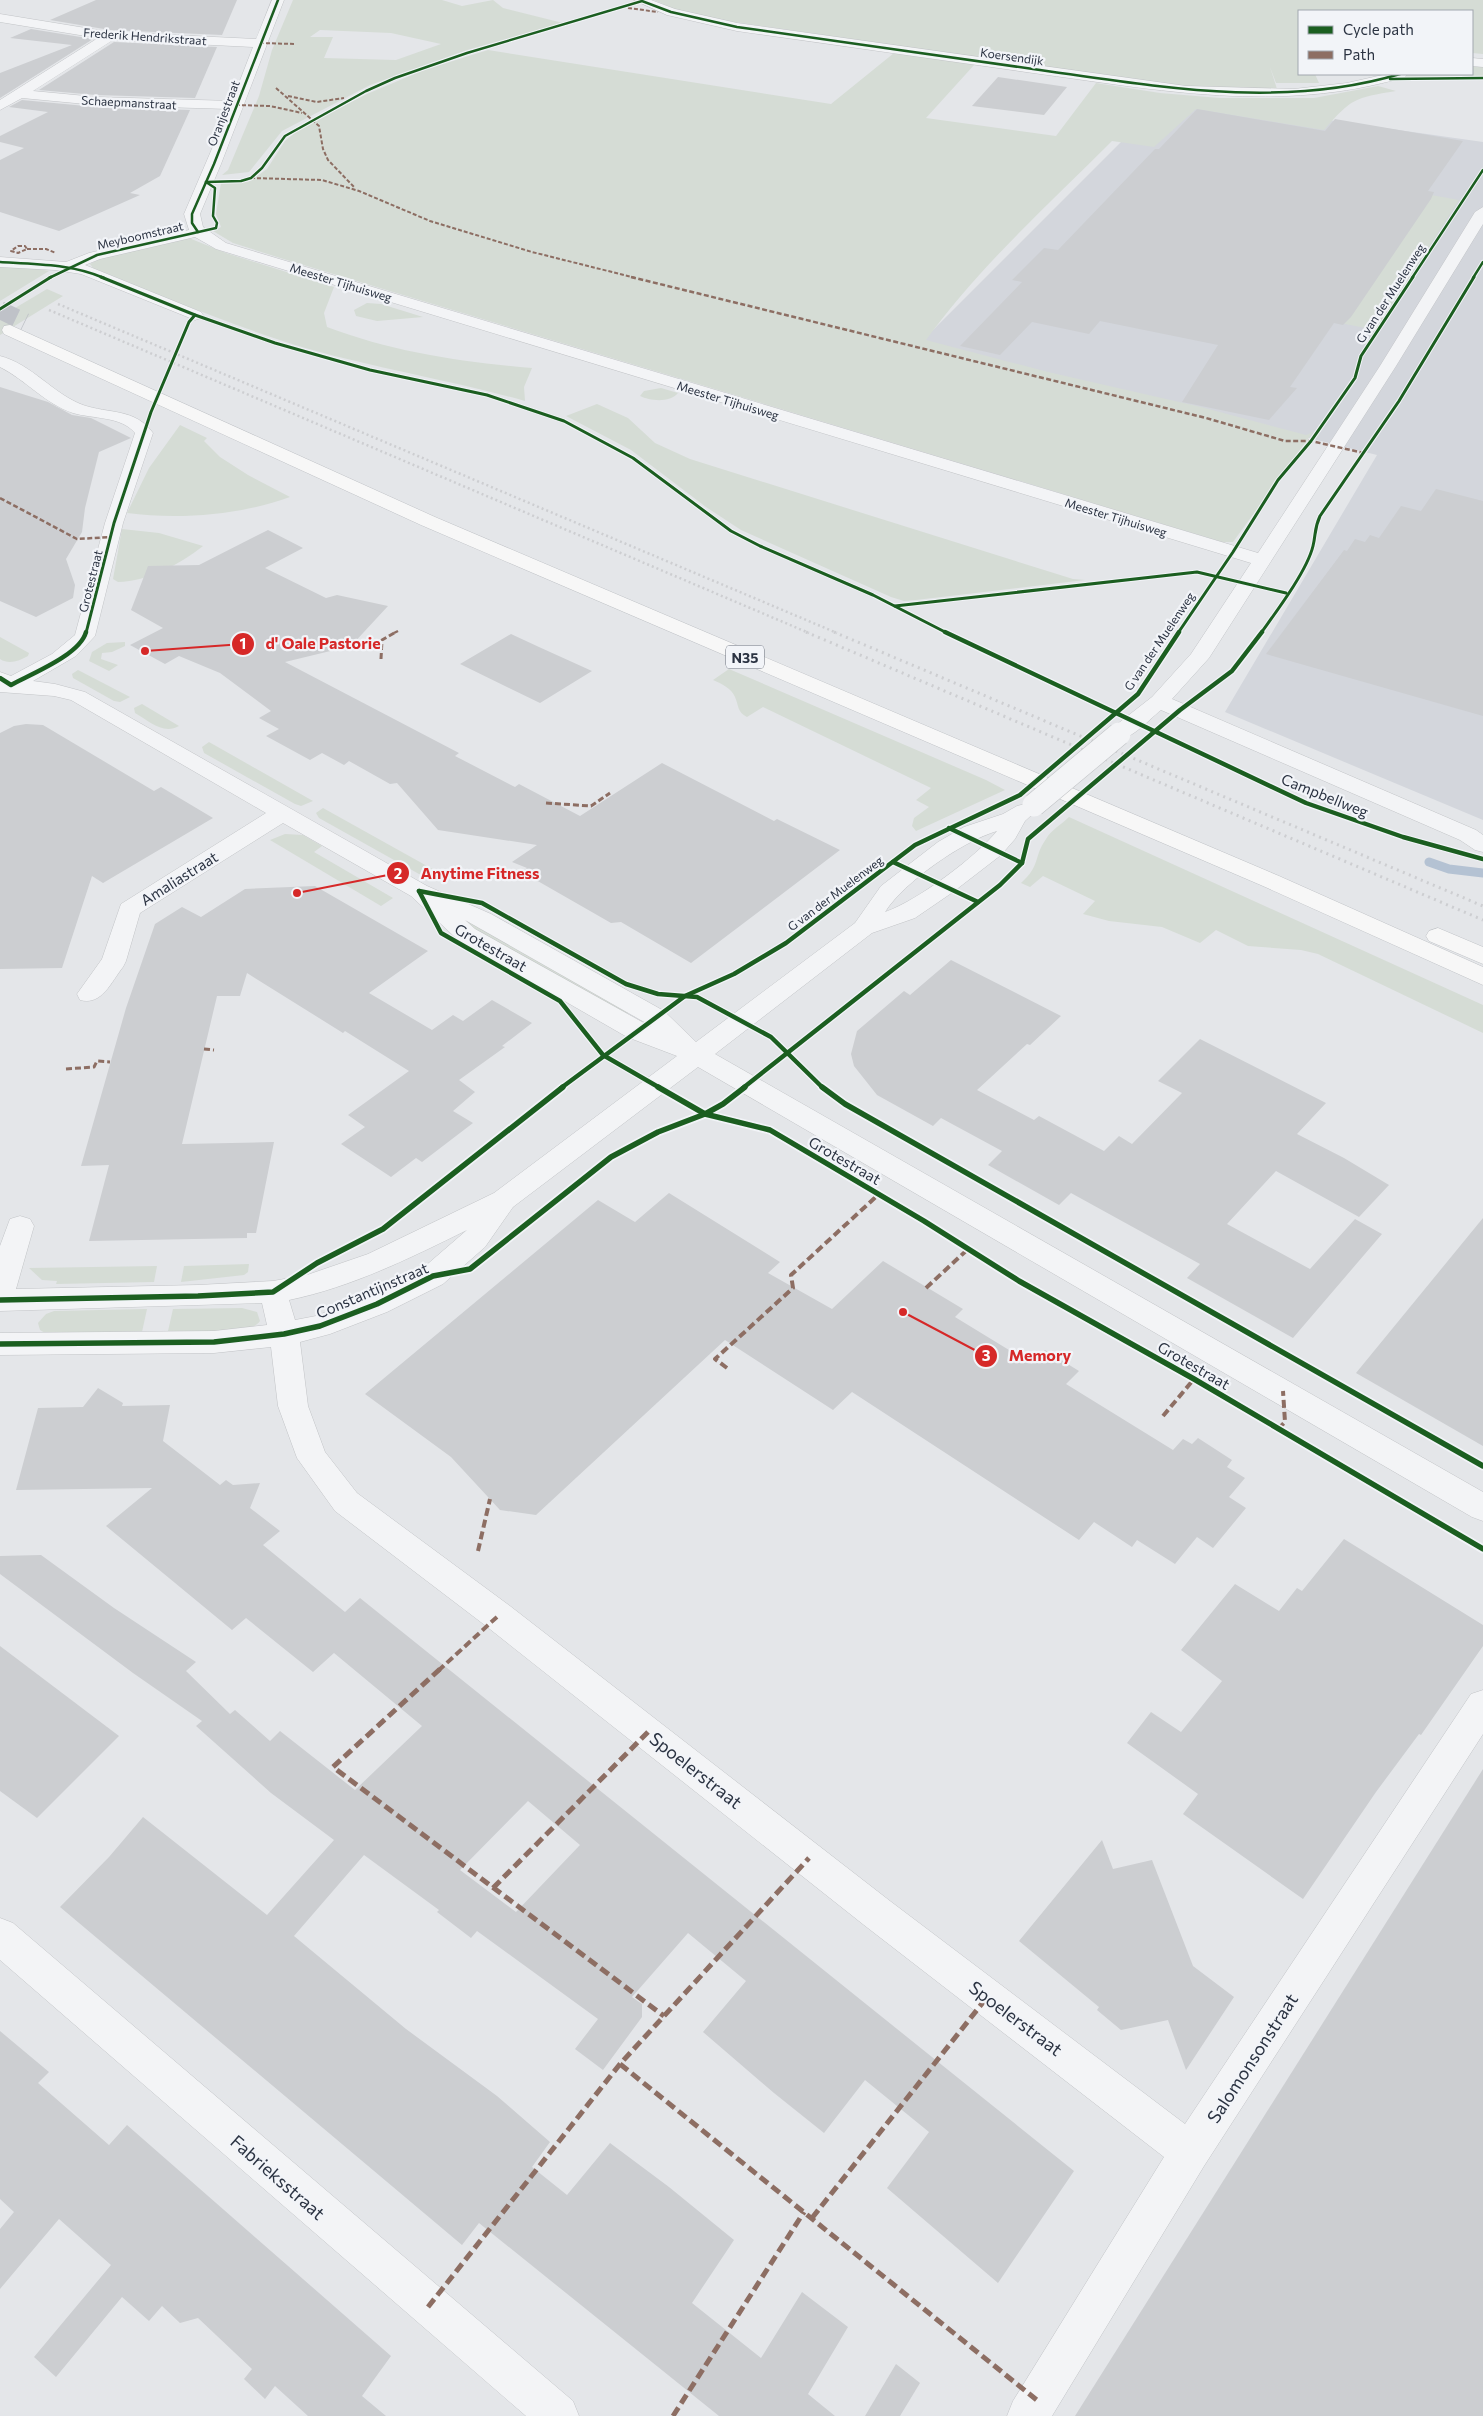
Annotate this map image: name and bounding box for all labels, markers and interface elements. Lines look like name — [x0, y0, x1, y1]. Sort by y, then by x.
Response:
legend — [1298, 10, 1473, 75]
text: Cycle path — [1343, 20, 1414, 38]
street label: Frederik Hendrikstraat — [83, 25, 207, 47]
street label: Koersendijk — [979, 45, 1045, 67]
text: Path — [1343, 45, 1375, 63]
street label: Oranjestraat — [204, 78, 242, 148]
street label: Schaepmanstraat — [81, 93, 177, 111]
street label: Meyboomstraat — [95, 218, 185, 252]
street label: G van der Muelenweg — [1353, 240, 1428, 345]
street label: Meester Tijhuisweg — [288, 260, 394, 304]
street label: Meester Tijhuisweg — [675, 378, 781, 422]
street label: Meester Tijhuisweg — [1063, 495, 1169, 539]
street label: Grotestraat — [75, 548, 105, 614]
street label: G van der Muelenweg — [1121, 589, 1197, 693]
callout: d' Oale Pastorie — [230, 628, 391, 659]
text: d' Oale Pastorie — [265, 633, 381, 652]
text: 1 — [240, 634, 246, 652]
road number: N35 — [726, 646, 764, 669]
street label: Campbellweg — [1279, 769, 1371, 821]
street label: Amaliastraat — [137, 847, 221, 909]
street label: G van der Muelenweg — [785, 852, 886, 933]
callout: Anytime Fitness — [386, 858, 550, 889]
text: Anytime Fitness — [421, 863, 539, 882]
text: 2 — [394, 864, 402, 882]
street label: Grotestraat — [452, 919, 530, 975]
street label: Grotestraat — [806, 1132, 884, 1188]
street label: Constantijnstraat — [313, 1258, 431, 1322]
street label: Grotestraat — [1155, 1337, 1233, 1393]
callout: Memory — [974, 1340, 1082, 1371]
text: Memory — [1009, 1345, 1072, 1364]
text: 3 — [982, 1346, 991, 1364]
street label: Spoelerstraat — [645, 1727, 747, 1813]
street label: Spoelerstraat — [965, 1976, 1067, 2060]
street label: Salomonsonstraat — [1202, 1989, 1302, 2127]
street label: Fabrieksstraat — [226, 2130, 330, 2224]

